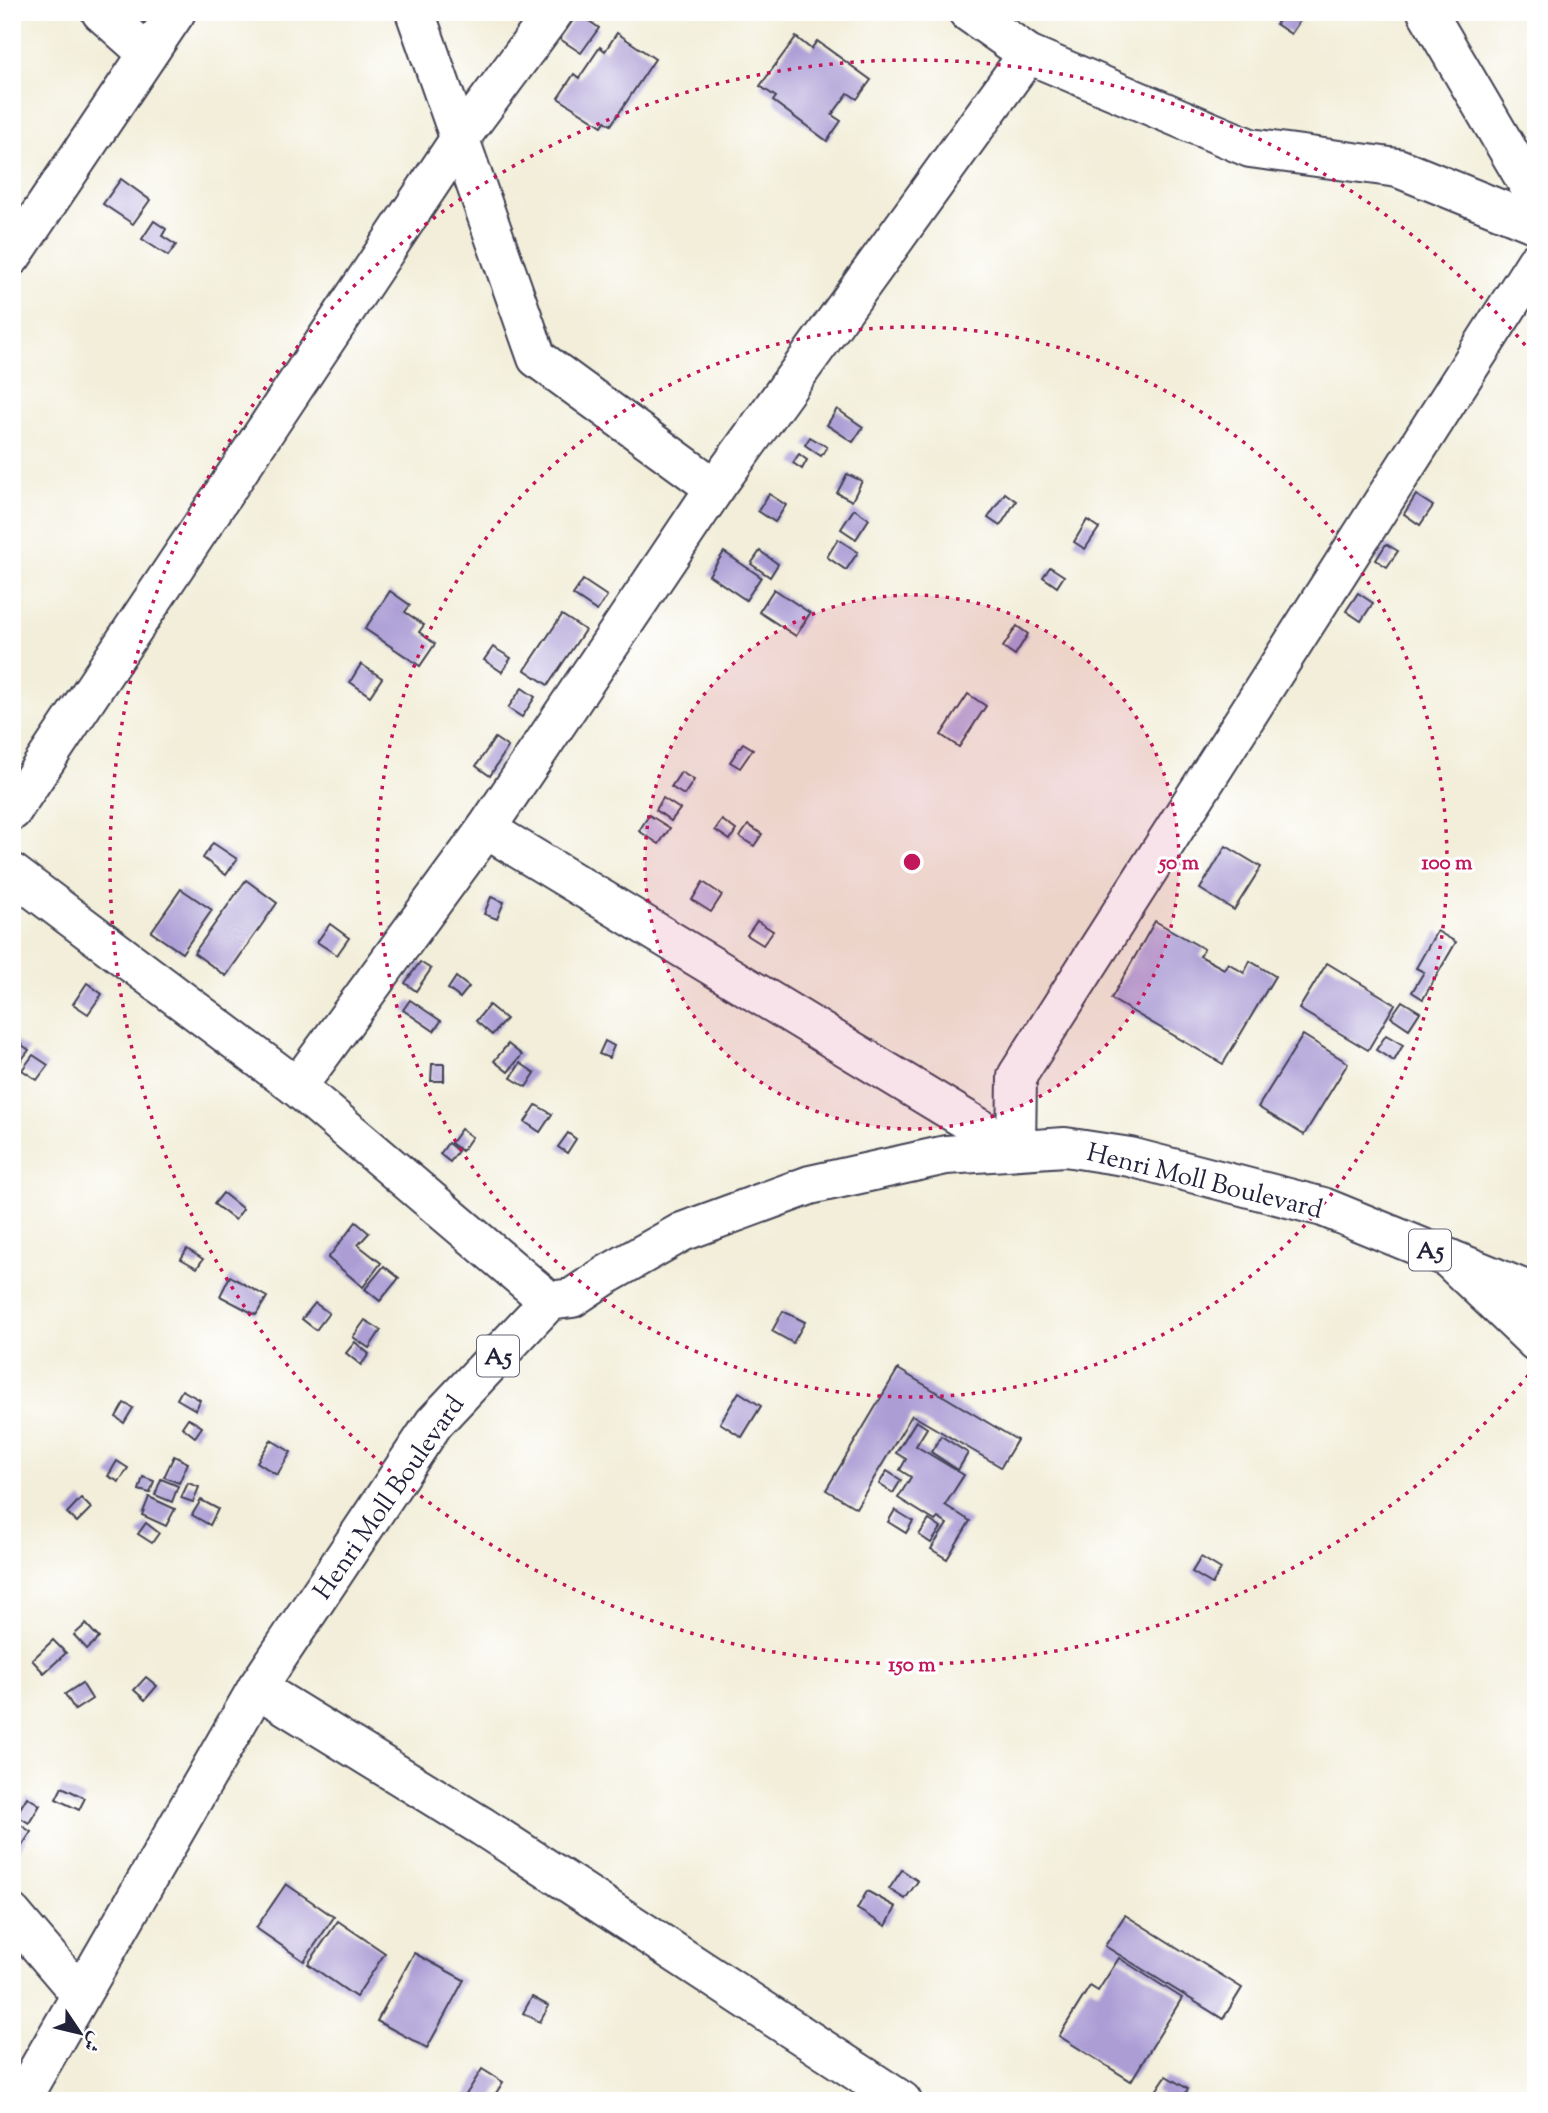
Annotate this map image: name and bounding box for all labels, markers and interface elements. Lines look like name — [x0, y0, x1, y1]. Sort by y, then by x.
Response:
text: 50 m — [1157, 849, 1200, 879]
text: 100 m — [1422, 849, 1473, 879]
centre of rings — [900, 850, 924, 874]
street label: Henri Moll Boulevard — [1082, 1135, 1327, 1230]
road number: A5 — [1409, 1230, 1451, 1270]
road number: A5 — [477, 1336, 519, 1376]
street label: Henri Moll Boulevard — [305, 1388, 475, 1608]
text: 150 m — [888, 1651, 936, 1681]
north arrow — [46, 1997, 116, 2068]
text: ش — [75, 2026, 108, 2057]

